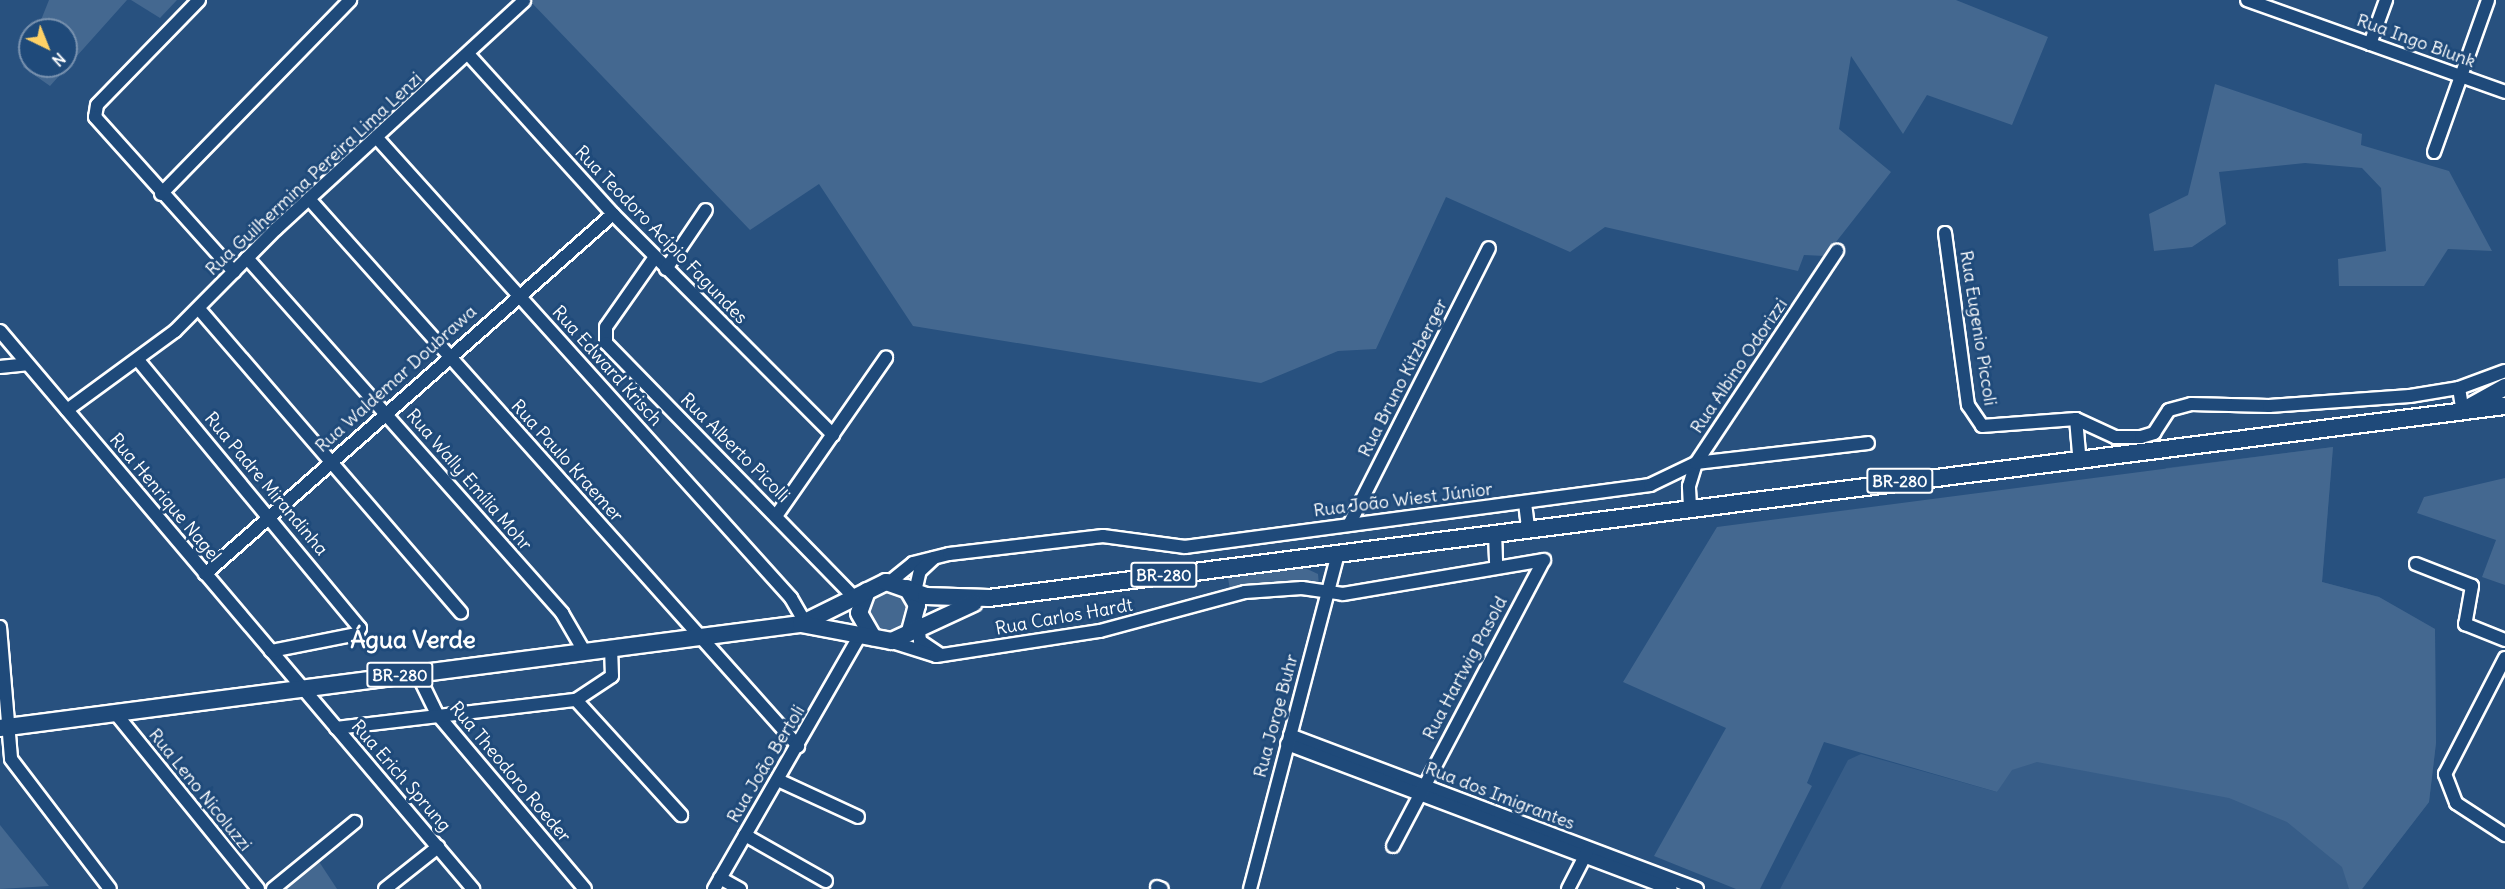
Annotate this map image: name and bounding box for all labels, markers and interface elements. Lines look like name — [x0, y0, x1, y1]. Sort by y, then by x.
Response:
street label: Rua Ingo Blunk — [2354, 9, 2478, 73]
north arrow — [18, 18, 78, 78]
text: N — [48, 49, 70, 71]
street label: Rua Guilhermina Pereira Lima Lenzi — [201, 68, 427, 280]
street label: Rua Teodoro Acípio Fagundes — [570, 142, 752, 328]
street label: Rua Eugenio Piccoli — [1955, 249, 2001, 407]
street label: Rua Albino Odorizzi — [1686, 294, 1792, 438]
street label: Rua Bruno Kitzberger — [1354, 295, 1452, 461]
street label: Rua Waldemar Doubrawa — [311, 301, 481, 457]
street label: Rua Edward Krisch — [547, 302, 667, 430]
street label: Rua Alberto Picolli — [676, 389, 794, 507]
street label: Rua Paulo Kraemer — [506, 395, 628, 527]
street label: Rua Wally Emília Mohr — [402, 405, 536, 555]
street label: Rua Padre Mirandinha — [200, 408, 332, 560]
street label: Rua Henrique Nagel — [105, 429, 225, 567]
road number: BR-280 — [1866, 468, 1934, 494]
street label: Rua João Wiest Júnior — [1312, 478, 1494, 522]
road number: BR-280 — [1130, 562, 1198, 588]
street label: Rua Hartwig Pasold — [1418, 593, 1512, 743]
street label: Rua Carlos Hardt — [994, 594, 1134, 640]
district label: Água Verde — [350, 626, 476, 654]
street label: Rua Jorge Buhr — [1249, 652, 1303, 780]
road number: BR-280 — [366, 662, 434, 688]
street label: Rua Theodoro Roeder — [445, 697, 575, 847]
street label: Rua João Bertoli — [722, 701, 810, 827]
street label: Rua Erich Sprung — [347, 716, 455, 836]
street label: Rua Leno Nicoluzzi — [144, 724, 256, 856]
street label: Rua dos Imigrantes — [1422, 758, 1578, 834]

